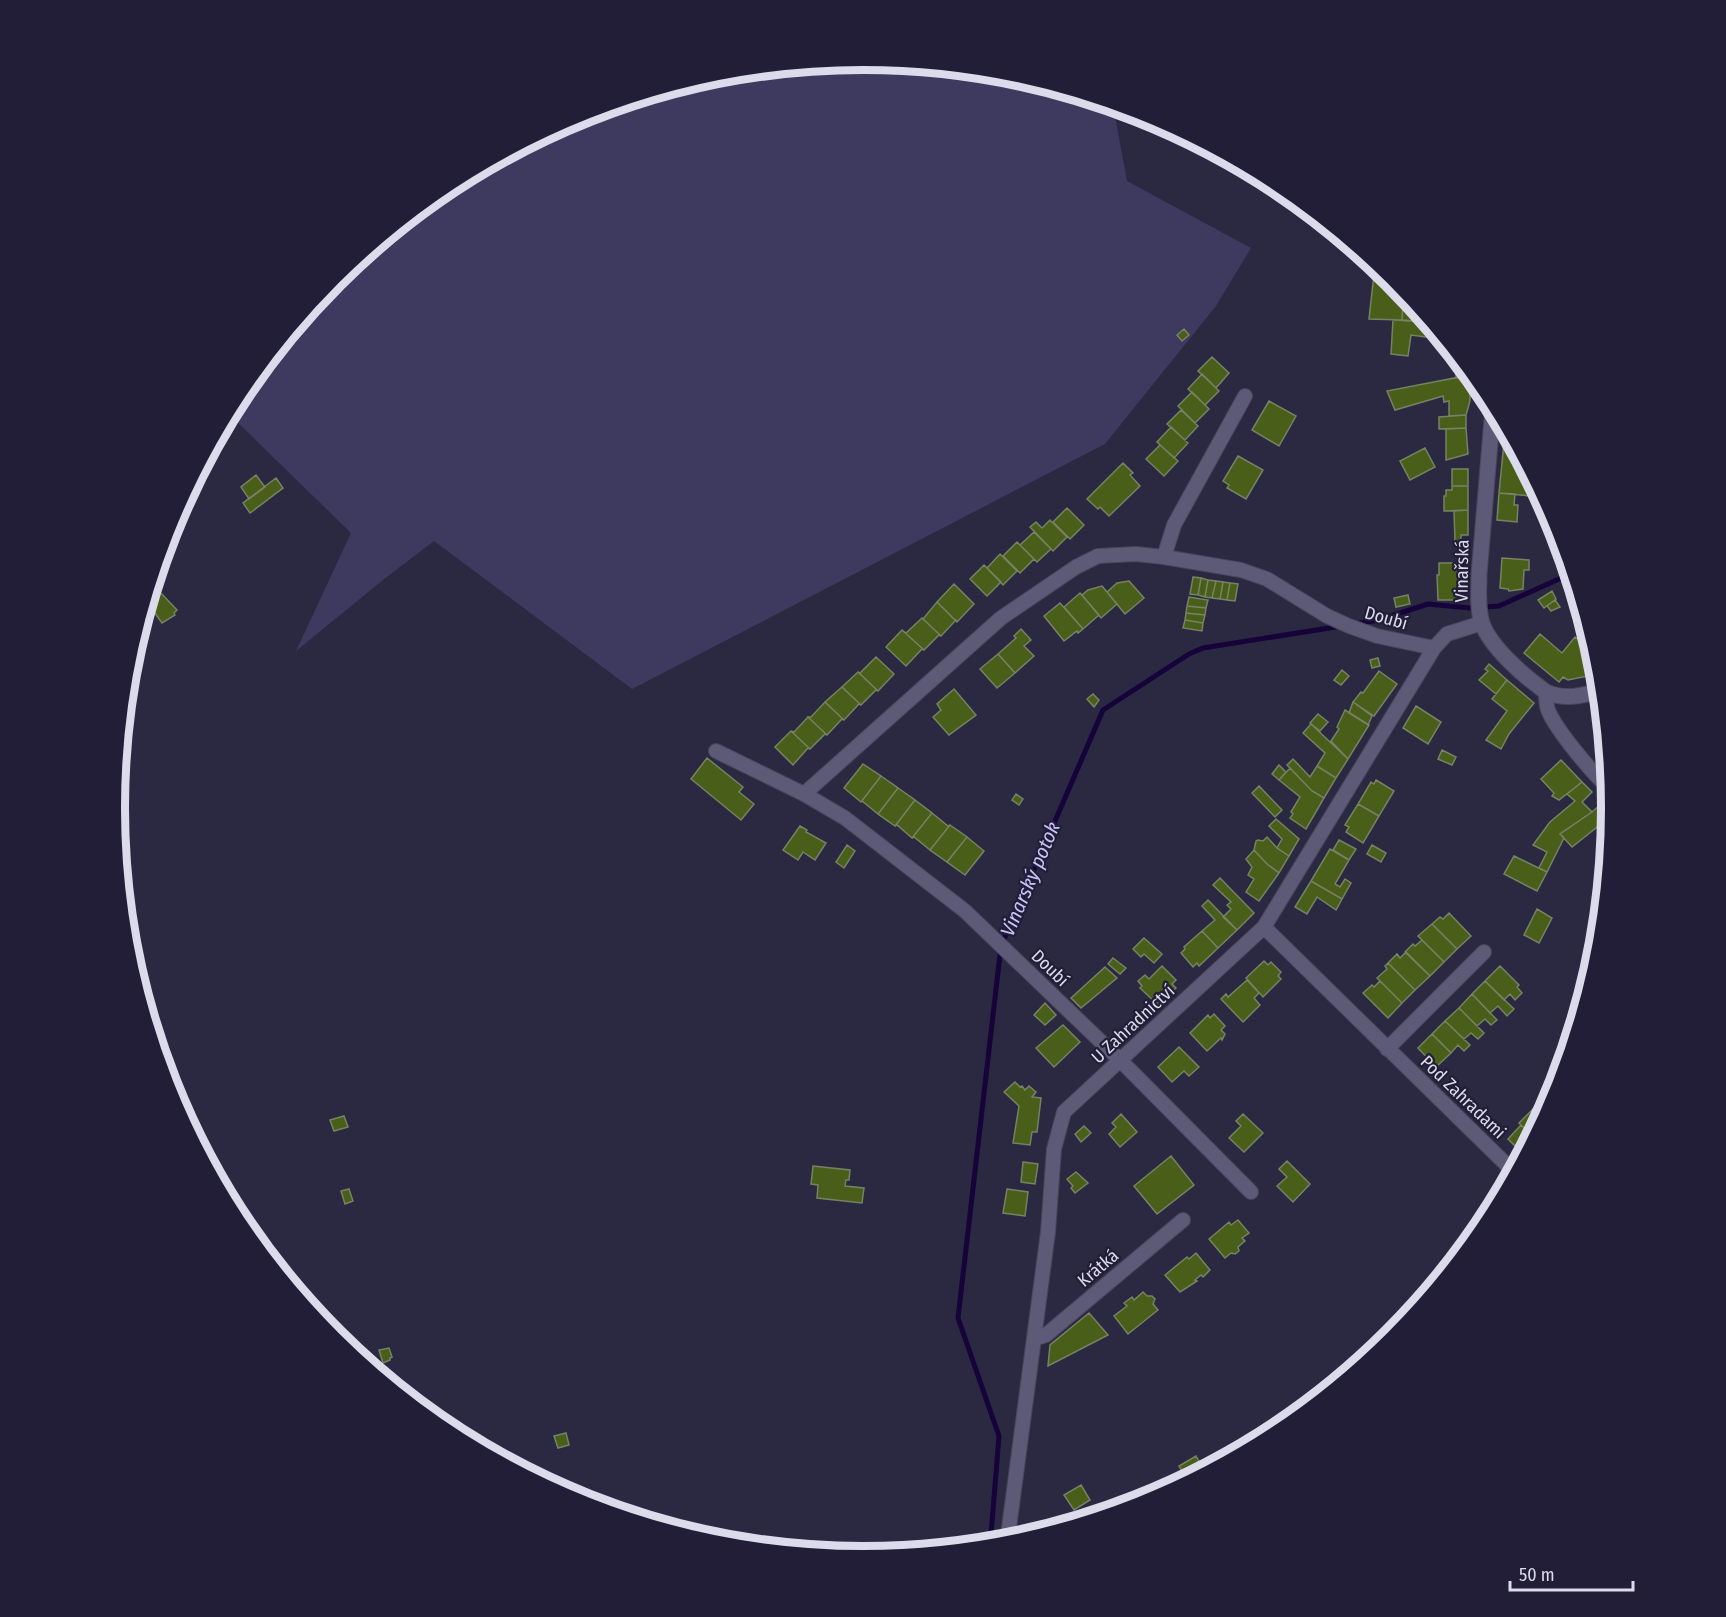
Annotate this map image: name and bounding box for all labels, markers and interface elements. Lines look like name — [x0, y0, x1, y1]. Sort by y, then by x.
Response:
street label: Vinařská — [1450, 539, 1474, 603]
street label: Doubí — [1362, 601, 1410, 635]
water label: Vinarský potok — [995, 818, 1065, 940]
street label: Doubí — [1027, 945, 1074, 991]
street label: U Zahradnictví — [1087, 980, 1179, 1068]
street label: Pod Zahradami — [1416, 1051, 1510, 1143]
street label: Krátká — [1073, 1244, 1123, 1291]
scale bar — [1510, 1554, 1633, 1592]
text: 50 m — [1519, 1564, 1555, 1586]

